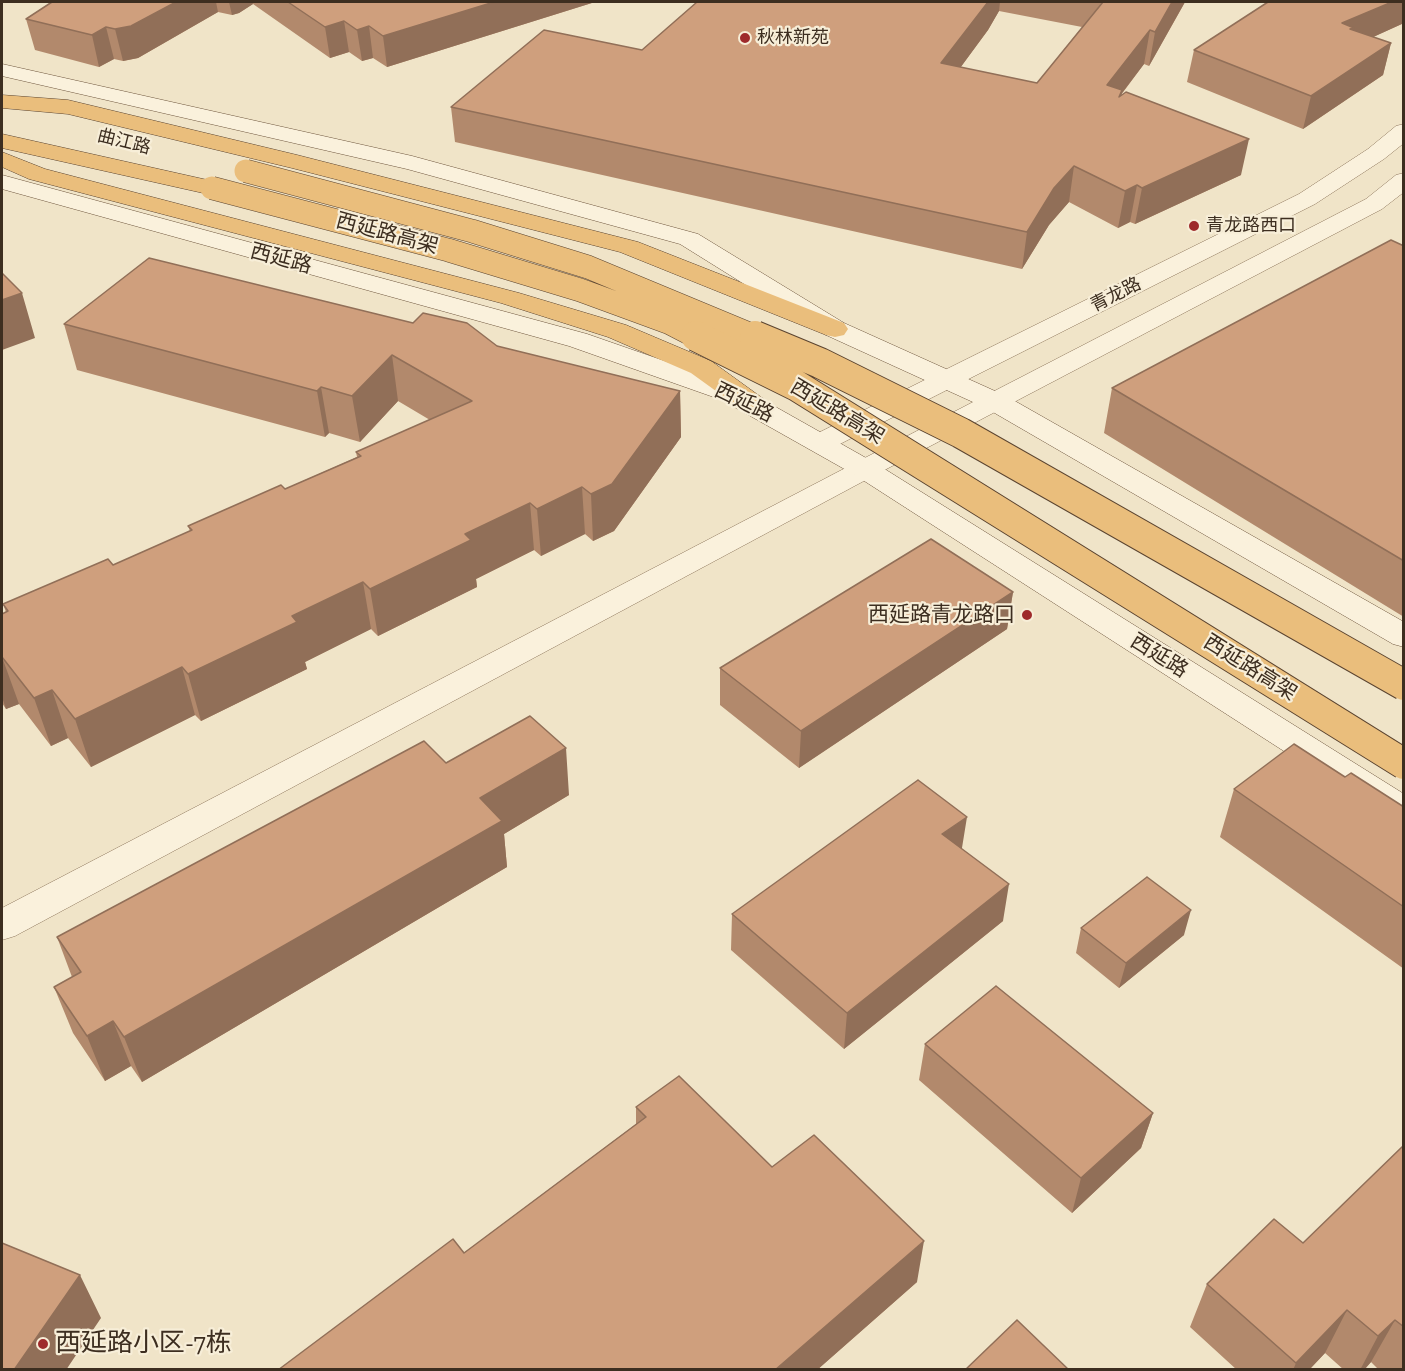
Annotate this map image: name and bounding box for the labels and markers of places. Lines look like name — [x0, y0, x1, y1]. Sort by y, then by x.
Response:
place label: 秋林新苑 — [757, 27, 829, 49]
marker: 秋林新苑 — [738, 31, 752, 45]
place label: 青龙路西口 — [1206, 215, 1296, 237]
marker: 青龙路西口 — [1187, 219, 1201, 233]
place label: 西延路青龙路口 — [868, 602, 1015, 628]
marker: 西延路青龙路口 — [1020, 608, 1034, 622]
place label: 西延路小区-7栋 — [55, 1328, 232, 1360]
marker: 西延路小区-7栋 — [36, 1337, 50, 1351]

